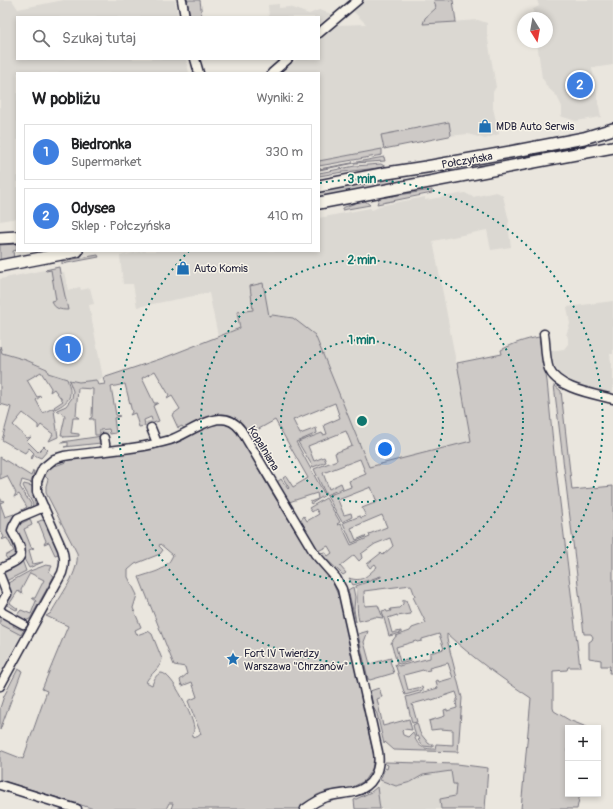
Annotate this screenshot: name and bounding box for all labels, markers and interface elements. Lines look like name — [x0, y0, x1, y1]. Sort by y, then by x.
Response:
north arrow — [517, 12, 553, 48]
search box — [16, 16, 320, 60]
icon: search — [30, 27, 52, 49]
text: Szukaj tutaj — [62, 29, 136, 48]
pin: 2 — [567, 70, 593, 100]
text: W pobliżu — [32, 88, 100, 109]
text: Wyniki: 2 — [256, 90, 304, 106]
shop icon: MDB Auto Serwis — [477, 118, 493, 134]
place label: MDB Auto Serwis — [496, 120, 575, 133]
text: Biedronka — [71, 135, 132, 154]
text: 1 — [43, 144, 49, 160]
text: 330 m — [265, 144, 303, 160]
street label: Połczyńska — [441, 150, 494, 171]
text: Supermarket — [71, 154, 142, 170]
text: 3 min — [348, 172, 377, 187]
text: Odysea — [71, 199, 115, 218]
text: 2 — [42, 208, 50, 224]
text: 410 m — [267, 208, 303, 224]
text: Sklep · Połczyńska — [71, 218, 171, 234]
text: 2 min — [348, 253, 377, 268]
shop icon: Auto Komis — [175, 260, 191, 276]
place label: Auto Komis — [194, 262, 248, 275]
text: 1 min — [349, 333, 376, 348]
pin: 1 — [55, 334, 81, 364]
centre of rings — [355, 414, 369, 428]
street label: Kopalniana — [245, 424, 282, 473]
your location — [375, 439, 395, 459]
place label: Fort IV Twierdzy Warszawa "Chrzanów" — [244, 647, 348, 673]
place icon: Fort IV Twierdzy Warszawa "Chrzanów" — [225, 651, 241, 667]
map controls — [565, 725, 601, 797]
button: + — [565, 725, 601, 761]
button: − — [565, 761, 601, 797]

